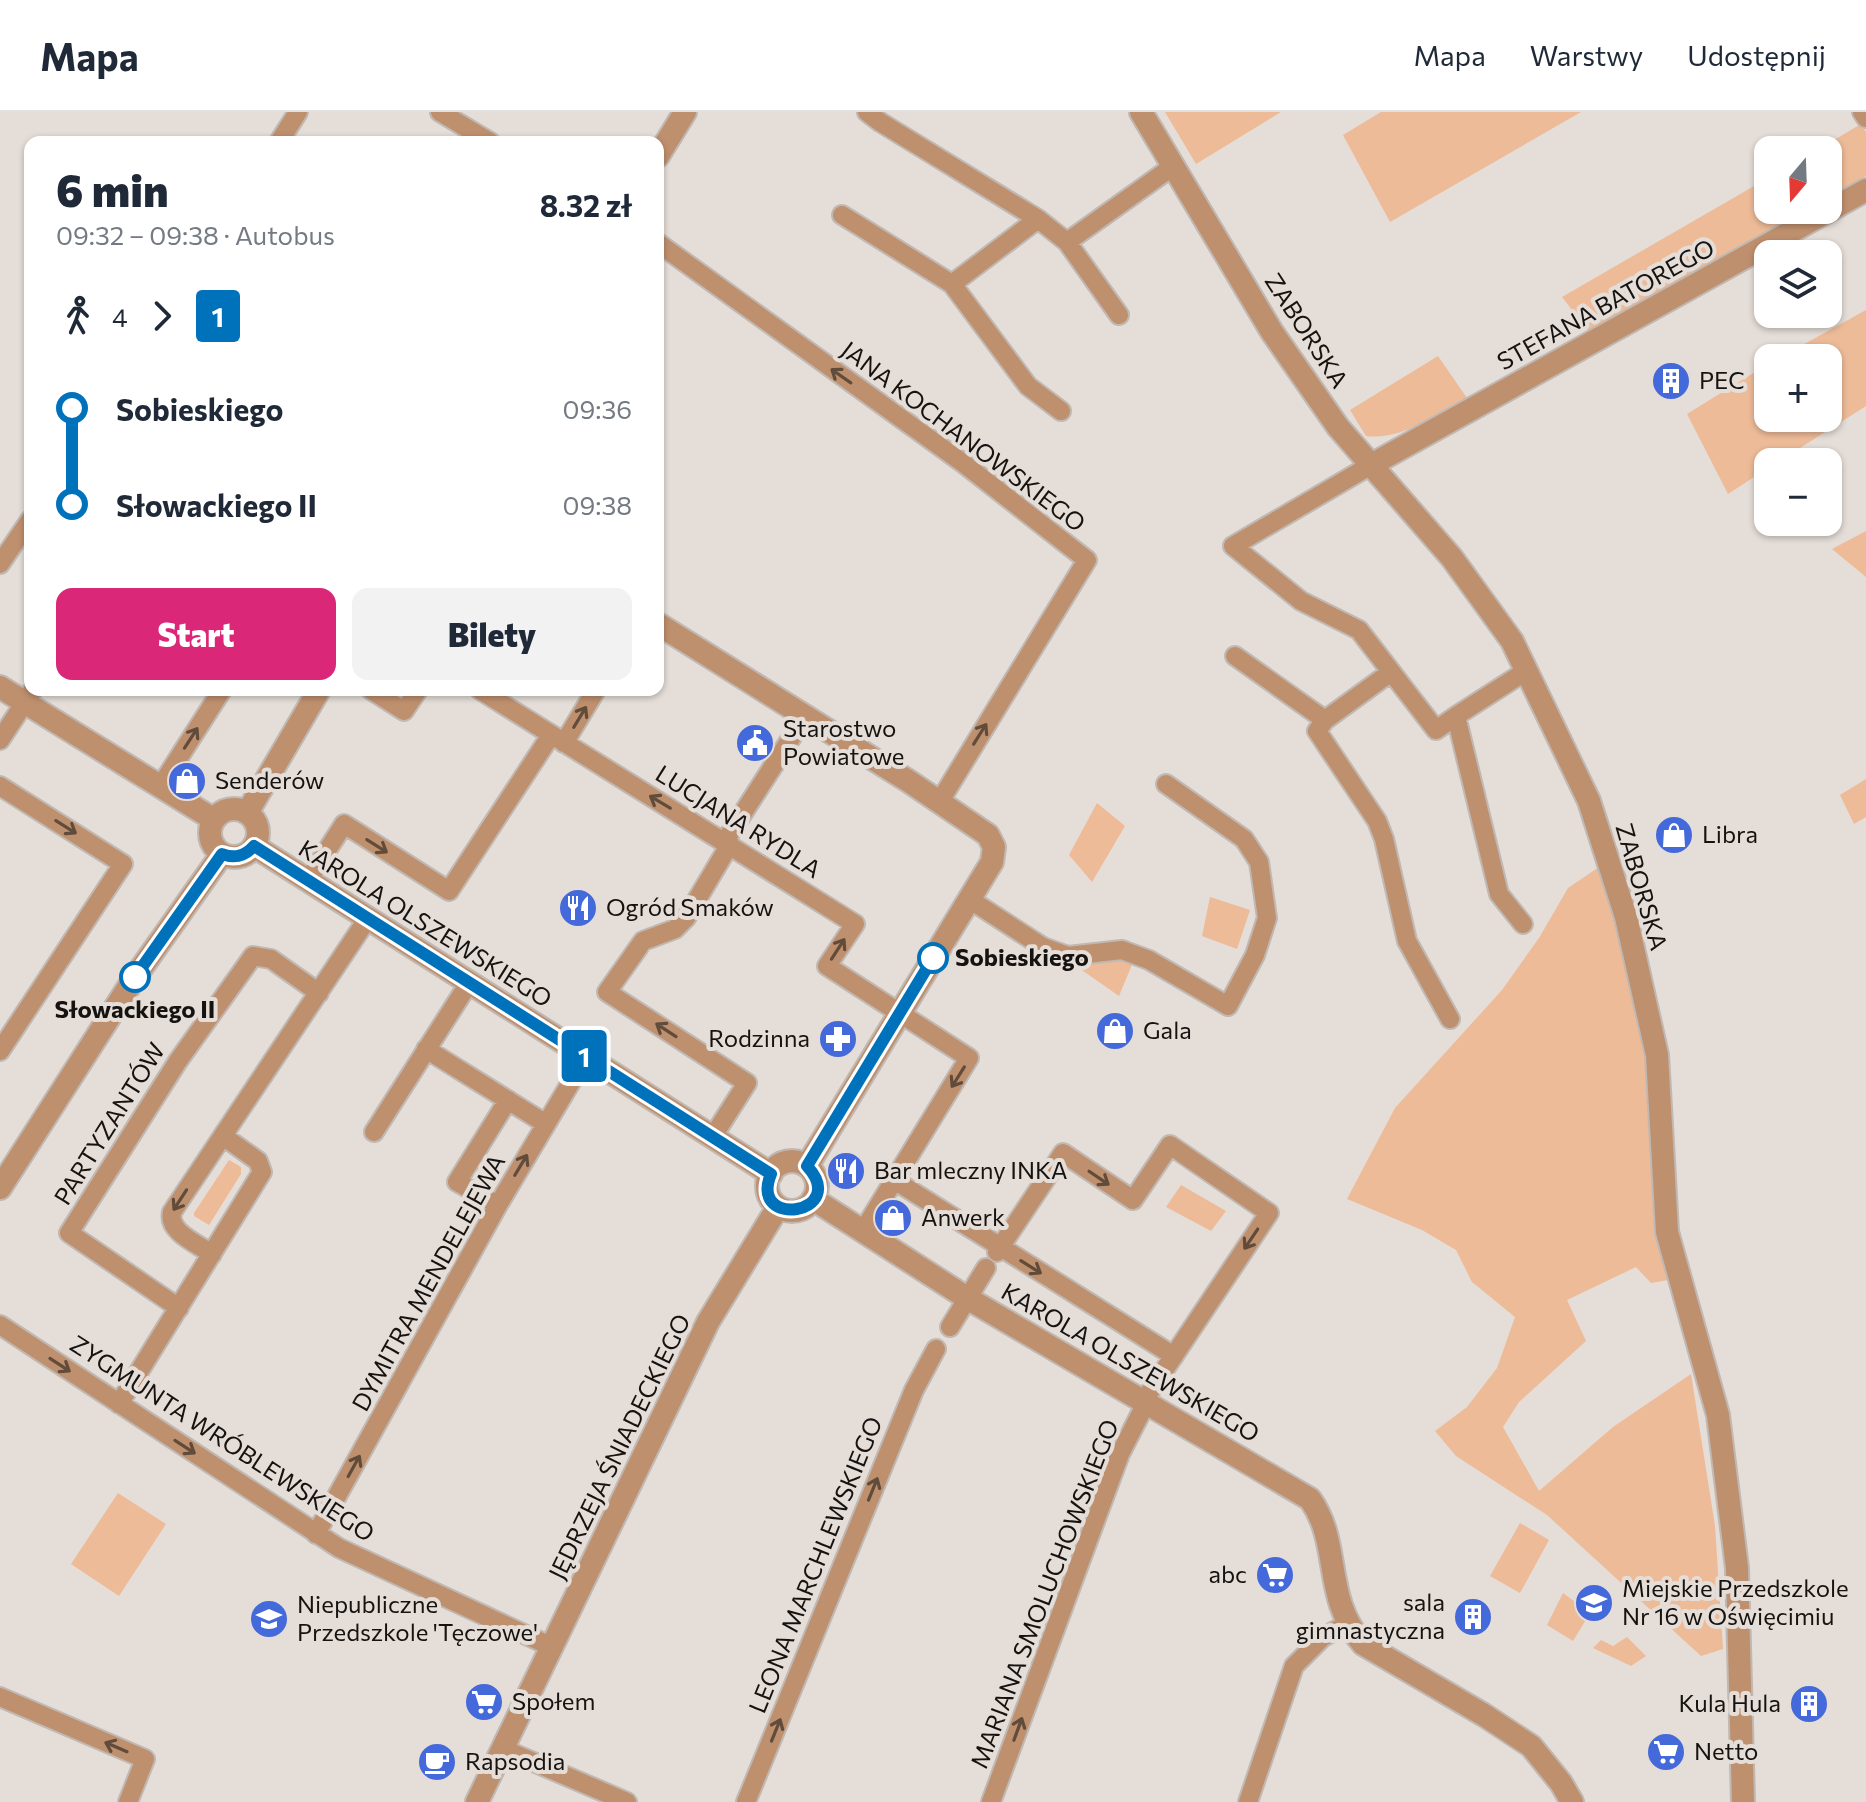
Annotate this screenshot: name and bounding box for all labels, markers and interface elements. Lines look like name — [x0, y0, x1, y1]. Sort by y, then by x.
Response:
text: Mapa — [40, 32, 139, 79]
text: Mapa — [1413, 38, 1486, 72]
text: Warstwy — [1530, 38, 1643, 72]
text: Udostępnij — [1687, 38, 1826, 72]
north arrow — [1754, 136, 1842, 224]
map controls — [1754, 136, 1842, 536]
text: 6 min — [56, 162, 169, 216]
text: 8.32 zł — [540, 186, 632, 223]
text: 09:32 – 09:38 · Autobus — [56, 219, 335, 250]
street label: STEFANA BATOREGO — [1492, 232, 1719, 375]
button: layers — [1754, 240, 1842, 328]
street label: ZABORSKA — [1260, 268, 1355, 393]
icon: walk — [56, 294, 100, 338]
icon: forward — [140, 294, 184, 338]
text: 1 — [212, 299, 224, 333]
text: 4 — [112, 301, 128, 332]
street label: JANA KOCHANOWSKIEGO — [836, 334, 1092, 537]
button: + — [1754, 344, 1842, 432]
building icon: PEC — [1650, 360, 1692, 402]
place label: PEC — [1699, 365, 1745, 394]
one-way arrow — [831, 368, 852, 385]
text: Sobieskiego — [116, 390, 283, 427]
text: 09:36 — [563, 393, 632, 424]
button: − — [1754, 448, 1842, 536]
text: Słowackiego II — [116, 486, 317, 523]
text: 09:38 — [563, 489, 632, 520]
button: Start — [56, 588, 336, 680]
button: Bilety — [352, 588, 632, 680]
one-way arrow — [572, 706, 588, 729]
place label: Starostwo Powiatowe — [783, 713, 905, 770]
public building icon: Starostwo Powiatowe — [734, 722, 776, 764]
one-way arrow — [972, 723, 988, 746]
one-way arrow — [184, 727, 200, 750]
street label: LUCJANA RYDLA — [651, 758, 827, 883]
shop icon: Senderów — [166, 760, 208, 802]
place label: Senderów — [215, 765, 324, 794]
one-way arrow — [649, 794, 672, 810]
shop icon: Libra — [1653, 814, 1695, 856]
place label: Libra — [1702, 819, 1758, 848]
one-way arrow — [54, 820, 77, 836]
street label: ZABORSKA — [1611, 820, 1674, 953]
street label: KAROLA OLSZEWSKIEGO — [294, 833, 558, 1013]
one-way arrow — [366, 837, 388, 854]
restaurant icon: Ogród Smaków — [557, 887, 599, 929]
place label: Ogród Smaków — [606, 892, 774, 921]
one-way arrow — [830, 939, 846, 961]
place label: Sobieskiego — [955, 942, 1089, 971]
marker: Sobieskiego — [918, 943, 948, 973]
marker: Słowackiego II — [120, 962, 150, 992]
place label: Słowackiego II — [55, 994, 215, 1023]
shop icon: Gala — [1094, 1010, 1136, 1052]
place label: Gala — [1143, 1015, 1192, 1044]
pharmacy icon: Rodzinna — [817, 1018, 859, 1060]
one-way arrow — [655, 1022, 678, 1038]
place label: Rodzinna — [708, 1023, 810, 1052]
line badge: 1 — [558, 1030, 610, 1082]
street label: PARTYZANTÓW — [47, 1037, 170, 1210]
text: 1 — [578, 1039, 590, 1073]
one-way arrow — [949, 1065, 965, 1088]
street label: DYMITRA MENDELEJEWA — [345, 1149, 510, 1416]
restaurant icon: Bar mleczny INKA — [825, 1150, 867, 1192]
one-way arrow — [514, 1154, 530, 1177]
place label: Bar mleczny INKA — [874, 1155, 1068, 1184]
one-way arrow — [1087, 1169, 1109, 1186]
one-way arrow — [172, 1189, 189, 1211]
shop icon: Anwerk — [872, 1197, 914, 1239]
place label: Anwerk — [921, 1202, 1005, 1231]
one-way arrow — [1243, 1228, 1259, 1250]
one-way arrow — [1019, 1259, 1042, 1275]
street label: KAROLA OLSZEWSKIEGO — [997, 1276, 1265, 1448]
street label: JĘDRZEJA ŚNIADECKIEGO — [542, 1309, 696, 1584]
street label: ZYGMUNTA WRÓBLEWSKIEGO — [65, 1328, 380, 1547]
one-way arrow — [48, 1357, 70, 1373]
street label: LEONA MARCHLEWSKIEGO — [742, 1412, 887, 1717]
street label: MARIANA SMOLUCHOWSKIEGO — [964, 1415, 1124, 1772]
one-way arrow — [173, 1439, 195, 1456]
one-way arrow — [346, 1455, 362, 1478]
one-way arrow — [867, 1477, 882, 1502]
supermarket icon: abc — [1254, 1554, 1296, 1596]
place label: abc — [1208, 1559, 1247, 1588]
place label: Miejskie Przedszkole Nr 16 w Oświęcimiu — [1622, 1573, 1849, 1630]
school or university icon: Miejskie Przedszkole Nr 16 w Oświęcimiu — [1573, 1582, 1615, 1624]
place label: sala gimnastyczna — [1296, 1587, 1445, 1644]
place label: Niepubliczne Przedszkole 'Tęczowe' — [297, 1589, 538, 1646]
building icon: sala gimnastyczna — [1452, 1596, 1494, 1638]
school or university icon: Niepubliczne Przedszkole 'Tęczowe' — [248, 1598, 290, 1640]
supermarket icon: Społem — [463, 1681, 505, 1723]
building icon: Kula Hula — [1788, 1683, 1830, 1725]
place label: Społem — [512, 1686, 595, 1715]
place label: Kula Hula — [1679, 1688, 1781, 1717]
one-way arrow — [1012, 1717, 1026, 1742]
one-way arrow — [769, 1718, 784, 1743]
supermarket icon: Netto — [1645, 1731, 1687, 1773]
place label: Netto — [1694, 1736, 1758, 1765]
one-way arrow — [104, 1738, 129, 1753]
cafe icon: Rapsodia — [416, 1741, 458, 1783]
place label: Rapsodia — [465, 1746, 565, 1775]

